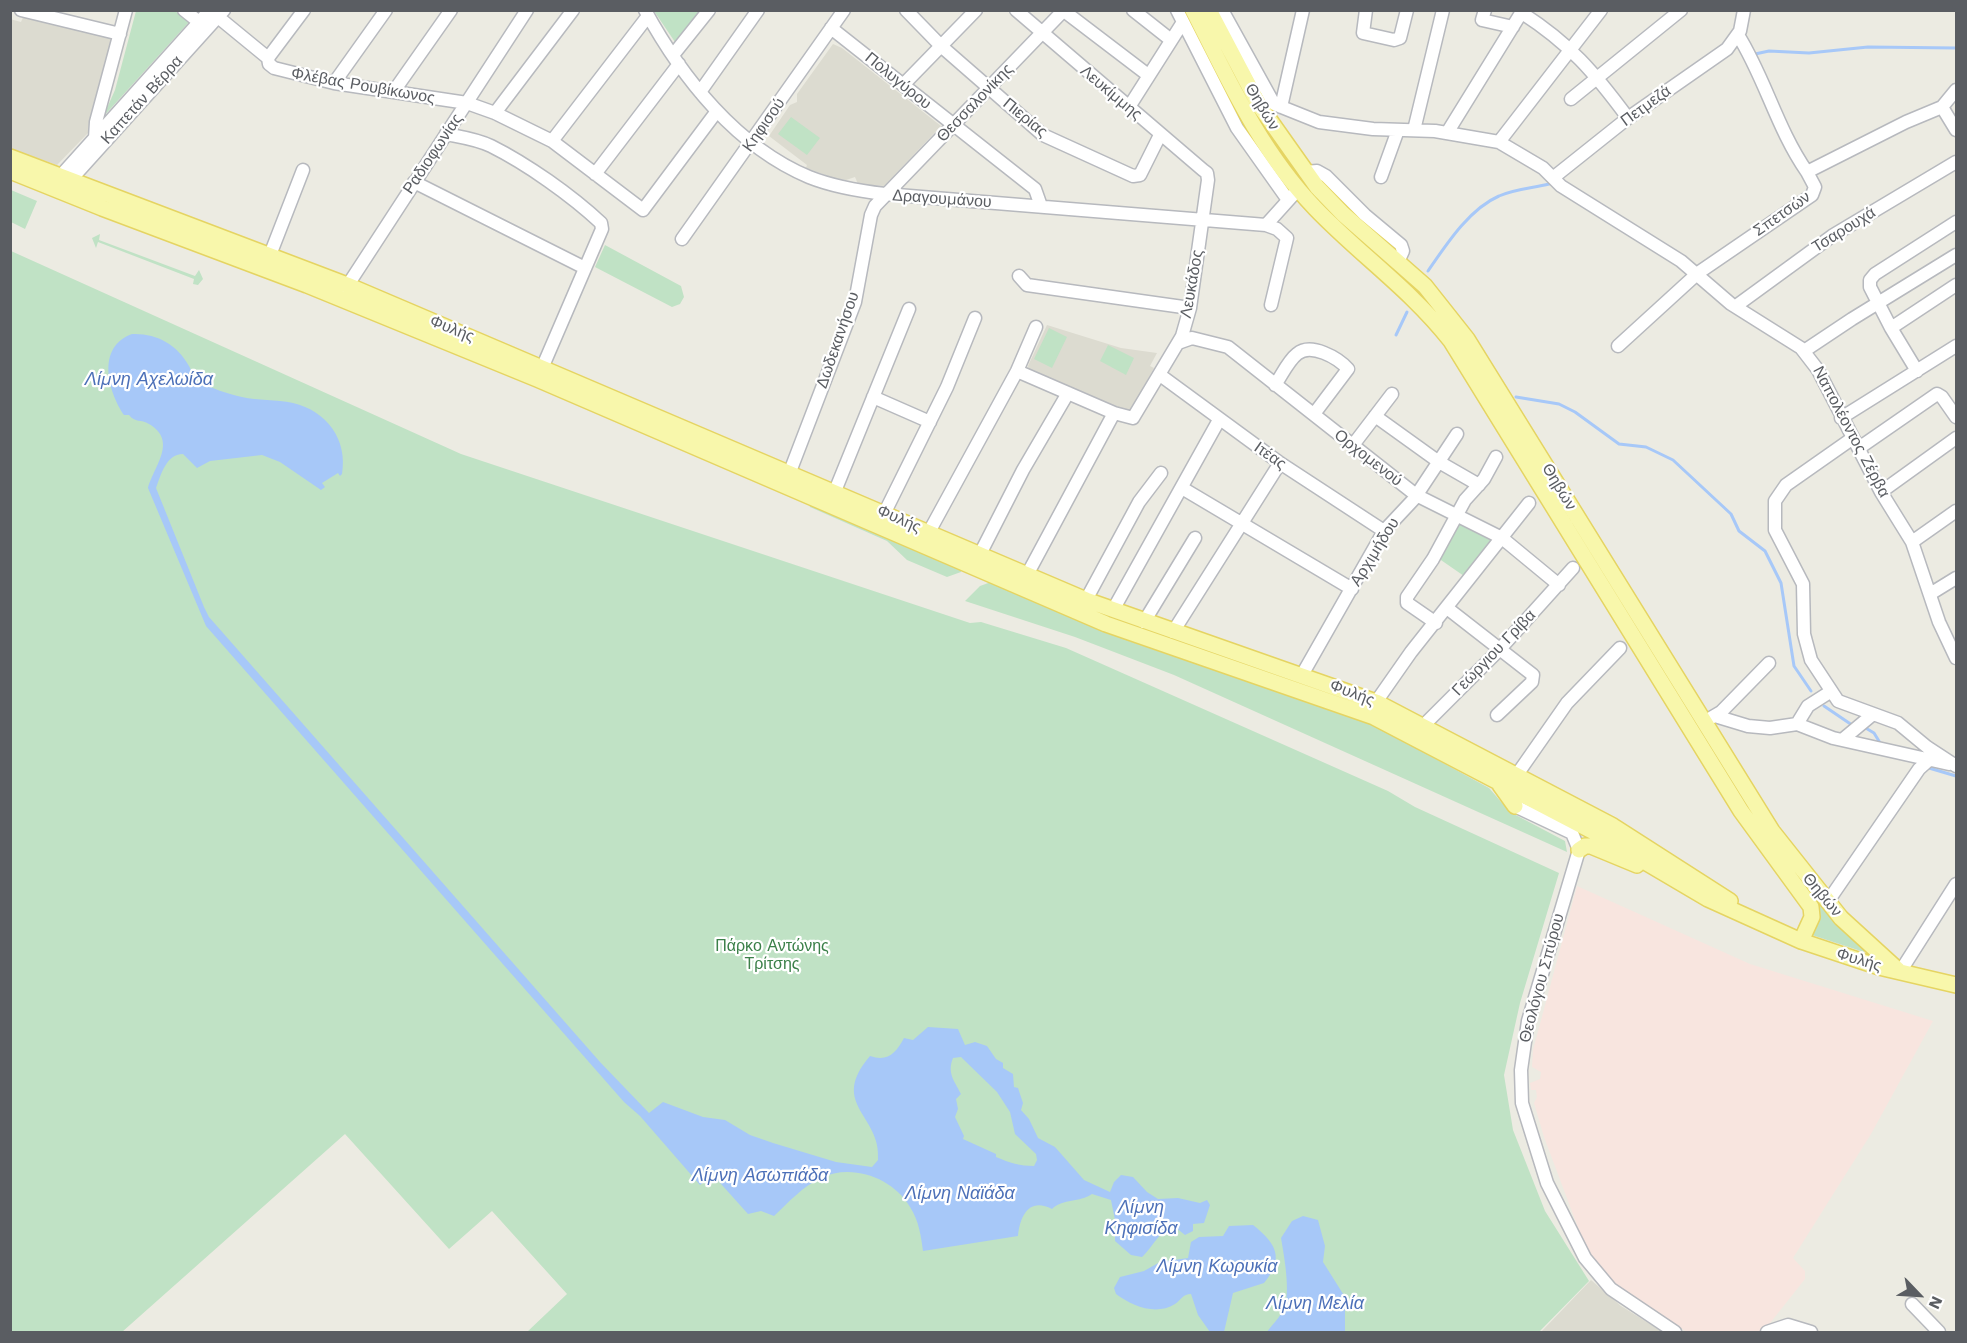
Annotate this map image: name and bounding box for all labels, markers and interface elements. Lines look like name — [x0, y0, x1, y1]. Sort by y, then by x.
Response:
street label: Πολυγύρου — [861, 48, 935, 114]
street label: Καπετάν Βέρρα — [97, 52, 187, 148]
street label: Θεσσαλονίκης — [933, 60, 1017, 146]
street label: Λευκίμμης — [1076, 62, 1146, 124]
street label: Φλέβας Ρουβίκωνος — [290, 64, 436, 108]
street label: Θηβών — [1241, 80, 1283, 134]
street label: Πετμεζά — [1617, 81, 1675, 131]
street label: Κηφισού — [739, 94, 789, 156]
street label: Πιερίας — [999, 94, 1051, 142]
street label: Ραδιοφωνίας — [399, 110, 467, 198]
street label: Δραγουμάνου — [892, 186, 992, 212]
street label: Σπετσών — [1750, 187, 1814, 241]
street label: Τσαρουχά — [1809, 203, 1879, 257]
street label: Λευκάδος — [1177, 248, 1207, 320]
street label: Δωδεκανήσου — [813, 289, 863, 391]
street label: Φυλής — [427, 311, 477, 347]
street label: Ναπολέοντος Ζέρβα — [1808, 363, 1894, 501]
water label: Λίμνη Αχελωίδα — [85, 369, 213, 391]
street label: Ορχομενού — [1330, 425, 1406, 491]
street label: Ιτέας — [1250, 438, 1290, 474]
street label: Θηβών — [1538, 460, 1580, 514]
street label: Φυλής — [874, 501, 924, 537]
street label: Αρχιμήδου — [1346, 514, 1404, 590]
street label: Γεώργιου Γρίβα — [1448, 606, 1540, 700]
street label: Φυλής — [1327, 676, 1377, 710]
street label: Θηβών — [1798, 869, 1846, 921]
street label: Θεολόγου Σπύρου — [1516, 911, 1568, 1045]
park label: Πάρκο Αντώνης Τρίτσης — [715, 936, 829, 974]
street label: Φυλής — [1834, 944, 1884, 976]
water label: Λίμνη Ασωπιάδα — [692, 1165, 828, 1187]
water label: Λίμνη Ναϊάδα — [905, 1183, 1015, 1205]
water label: Λίμνη Κηφισίδα — [1105, 1197, 1177, 1240]
water label: Λίμνη Κωρυκία — [1156, 1256, 1278, 1278]
north arrow — [1889, 1265, 1949, 1325]
water label: Λίμνη Μελία — [1266, 1293, 1364, 1315]
text: N — [1925, 1293, 1947, 1312]

